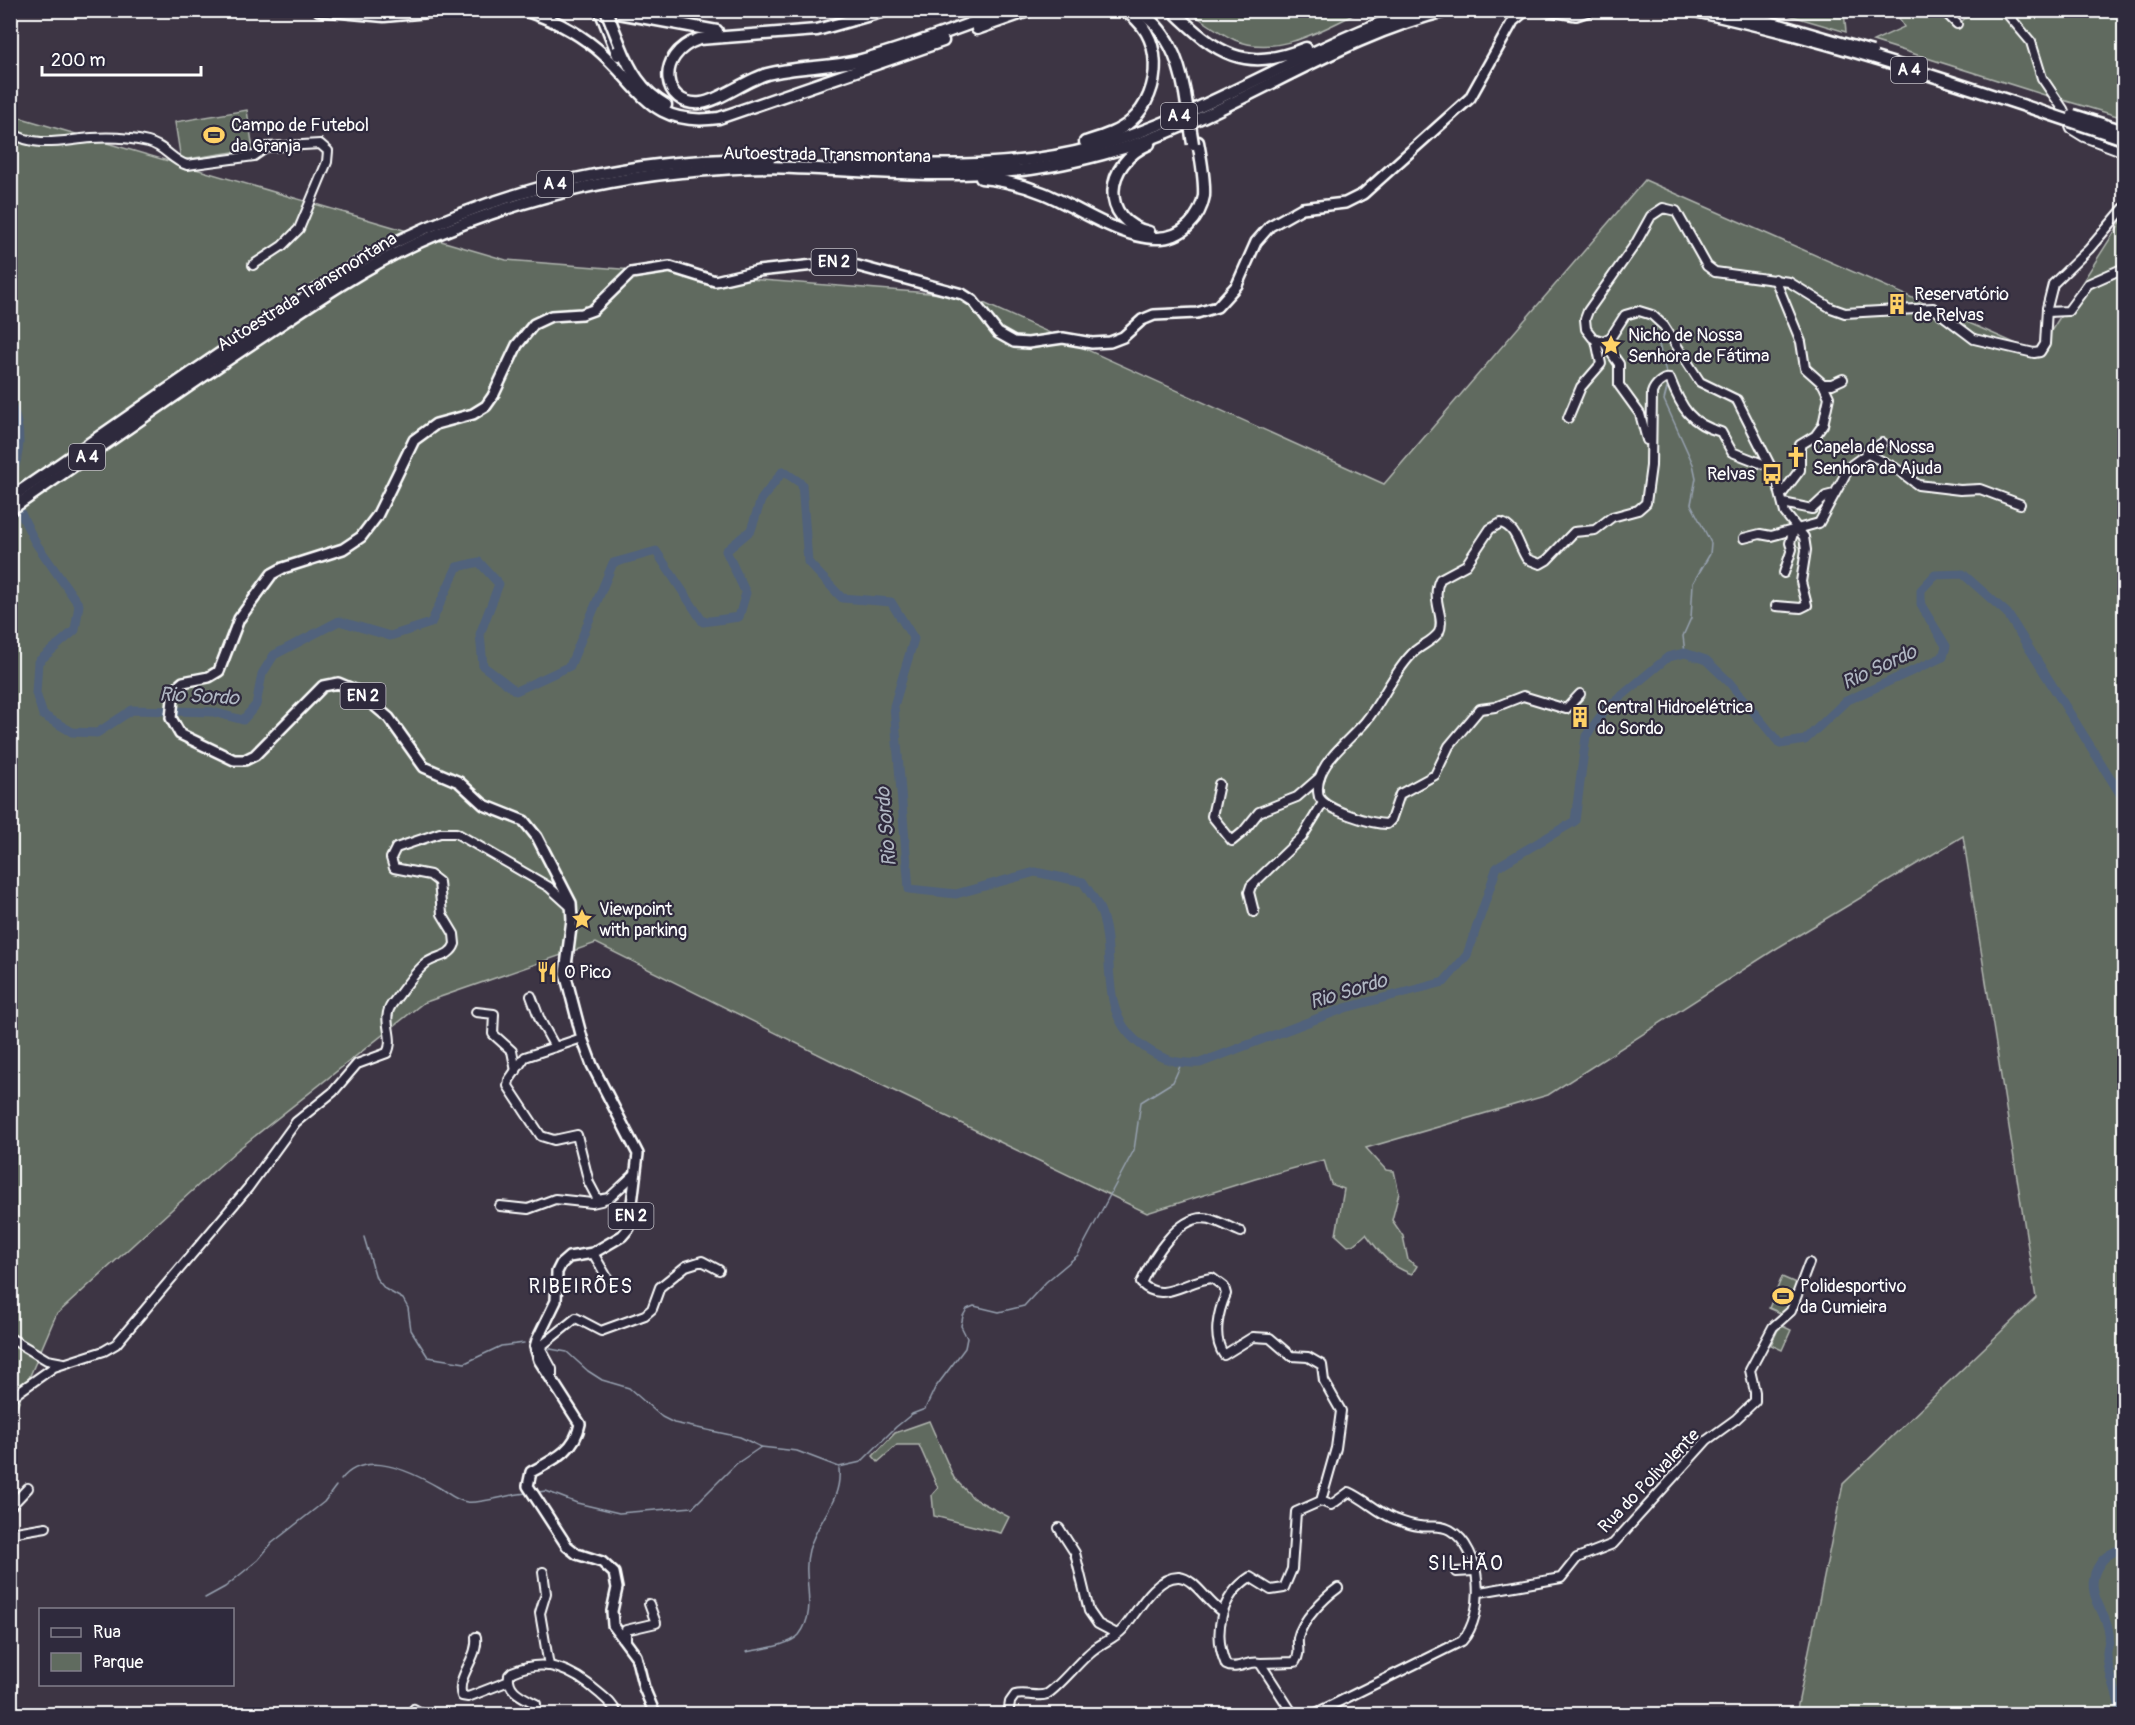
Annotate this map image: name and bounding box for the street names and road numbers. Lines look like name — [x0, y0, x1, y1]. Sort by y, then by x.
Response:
road number: A 4 — [1891, 57, 1927, 83]
road number: A 4 — [1161, 103, 1197, 129]
street label: Autoestrada Transmontana — [723, 142, 931, 168]
road number: A 4 — [537, 171, 573, 197]
street label: Autoestrada Transmontana — [213, 227, 401, 357]
road number: EN 2 — [812, 249, 856, 275]
road number: A 4 — [69, 444, 105, 470]
road number: EN 2 — [340, 683, 386, 709]
road number: EN 2 — [608, 1203, 654, 1229]
street label: Rua do Polivalente — [1593, 1424, 1705, 1538]

